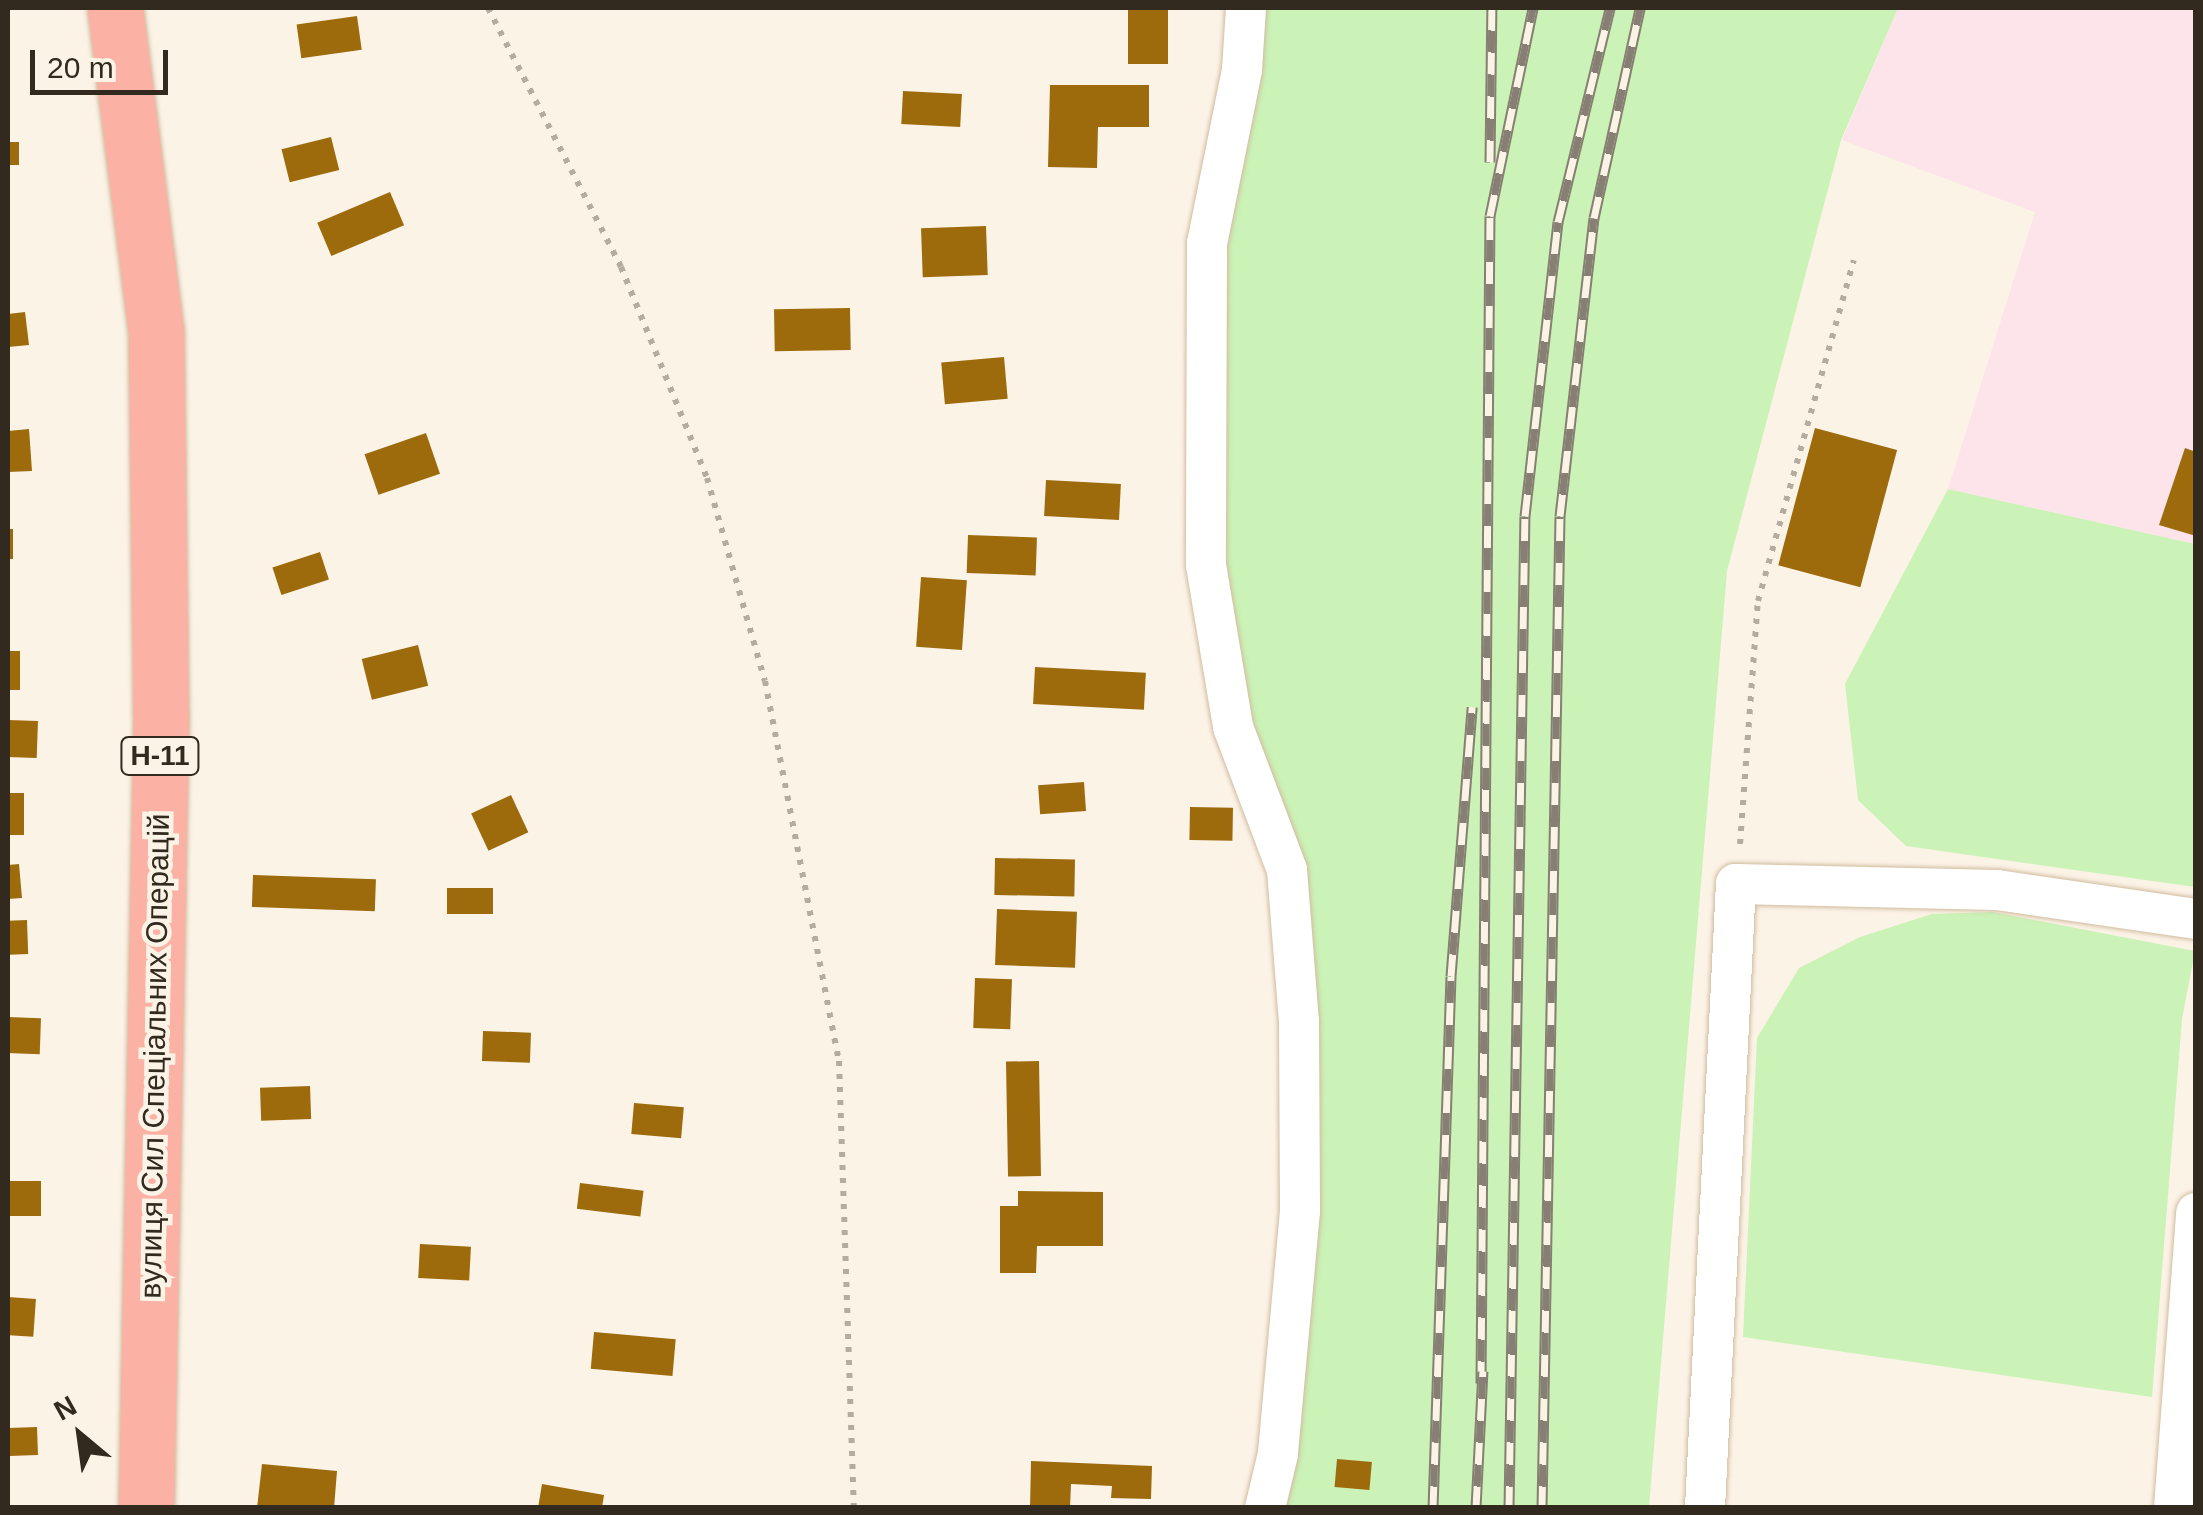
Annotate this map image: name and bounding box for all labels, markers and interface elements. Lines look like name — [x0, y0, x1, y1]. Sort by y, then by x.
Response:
scale bar — [35, 30, 172, 92]
text: 20 m — [47, 51, 114, 84]
road number: Н-11 — [120, 733, 200, 779]
street label: вулиця Сил Спеціальних Операцій — [133, 813, 177, 1299]
north arrow — [30, 1385, 130, 1485]
text: N — [49, 1390, 82, 1427]

